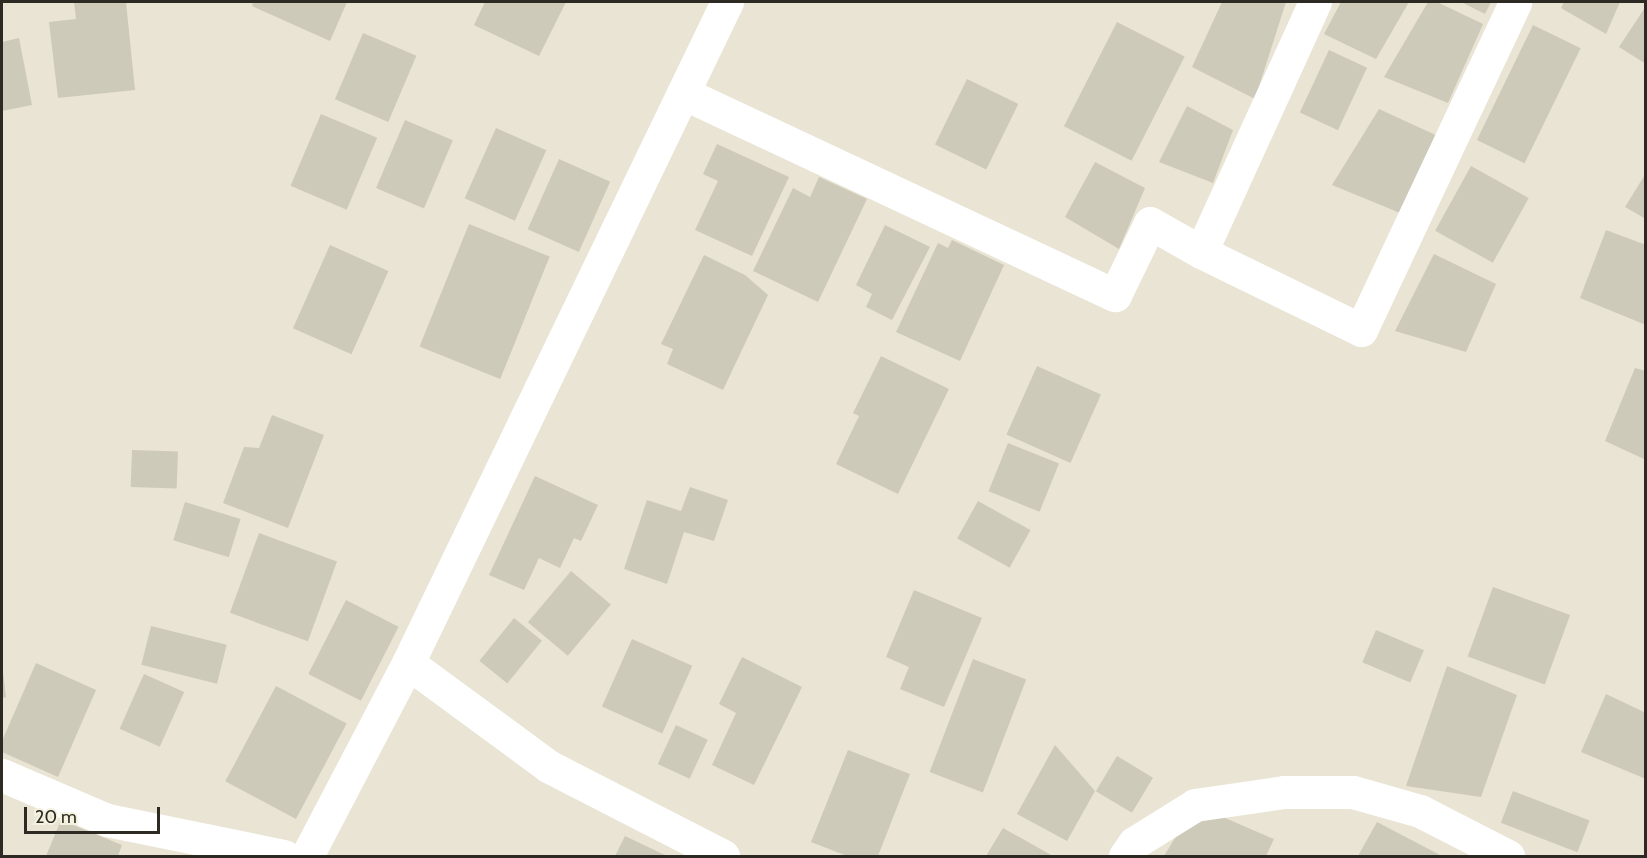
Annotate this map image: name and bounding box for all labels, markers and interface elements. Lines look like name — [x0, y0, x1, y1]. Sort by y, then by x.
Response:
scale bar — [27, 795, 164, 833]
text: 20 m — [35, 806, 77, 828]

